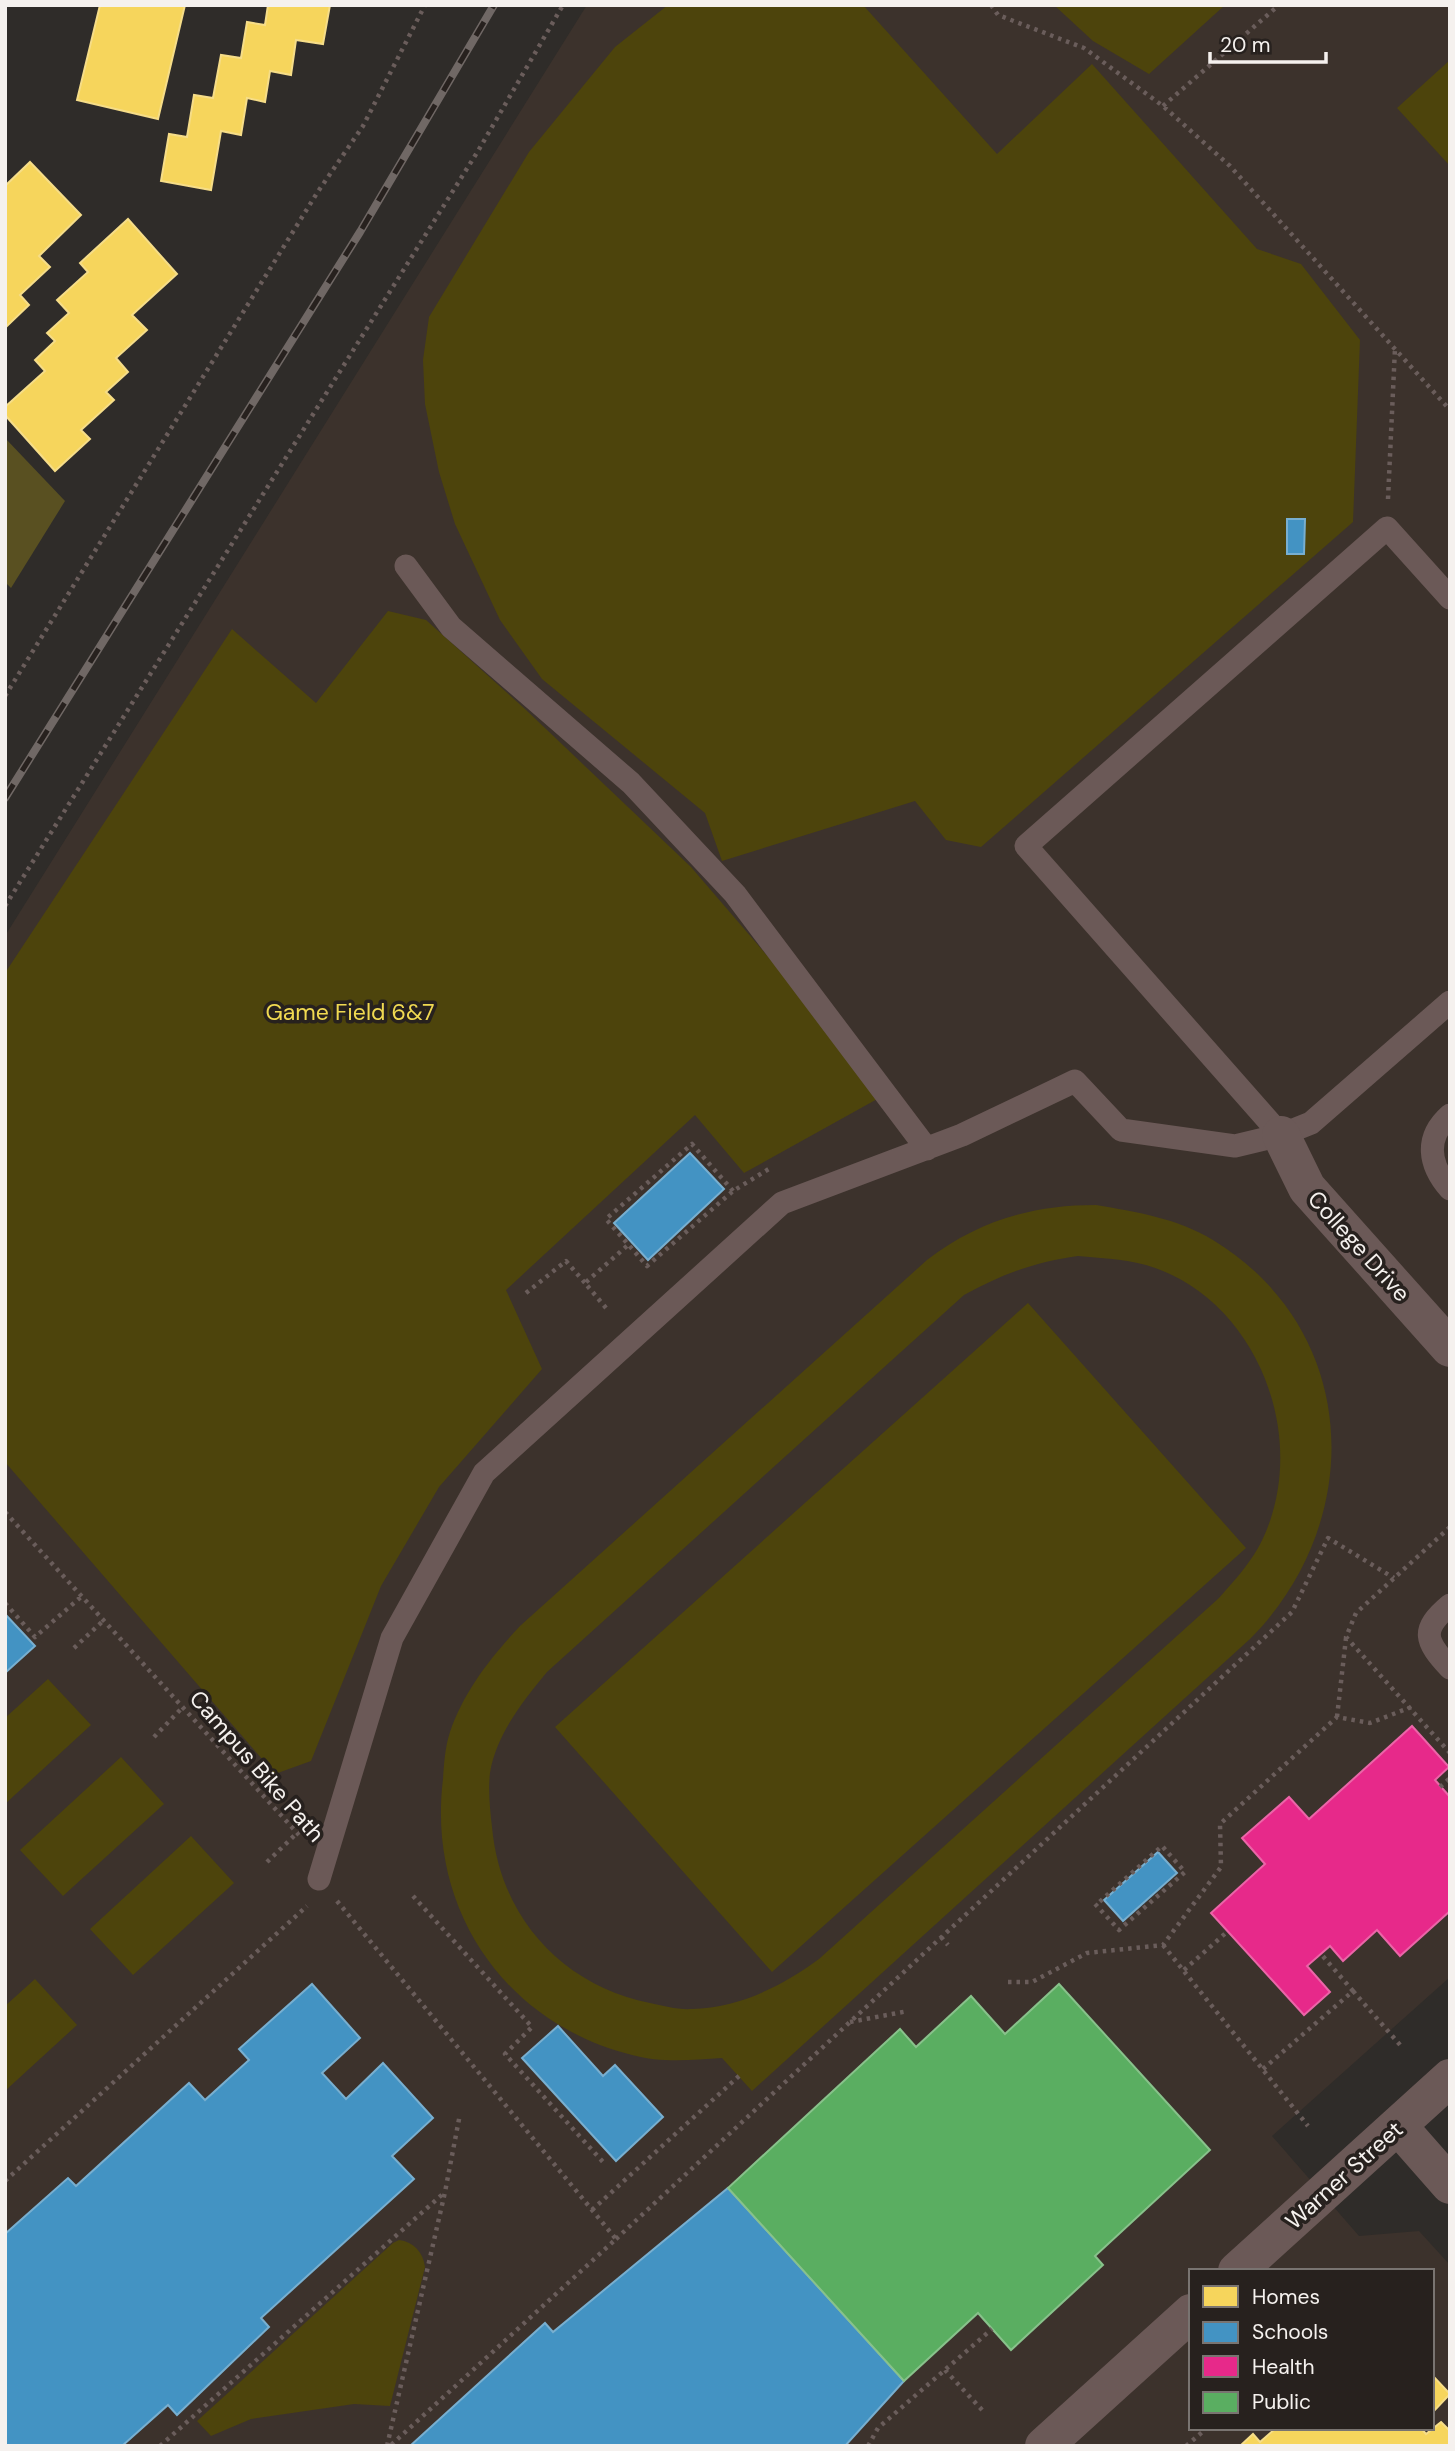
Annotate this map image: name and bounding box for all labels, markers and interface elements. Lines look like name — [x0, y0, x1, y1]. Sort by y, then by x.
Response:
scale bar — [1210, 21, 1326, 65]
text: 20 m — [1220, 31, 1271, 59]
park label: Game Field 6&7 — [265, 997, 435, 1027]
street label: College Drive — [1301, 1184, 1417, 1308]
street label: Campus Bike Path — [183, 1684, 331, 1848]
street label: Warner Street — [1279, 2114, 1409, 2236]
legend — [1189, 2269, 1434, 2430]
text: Homes — [1252, 2283, 1320, 2311]
text: Schools — [1252, 2318, 1328, 2346]
text: Health — [1252, 2353, 1315, 2381]
text: Public — [1252, 2388, 1311, 2416]

